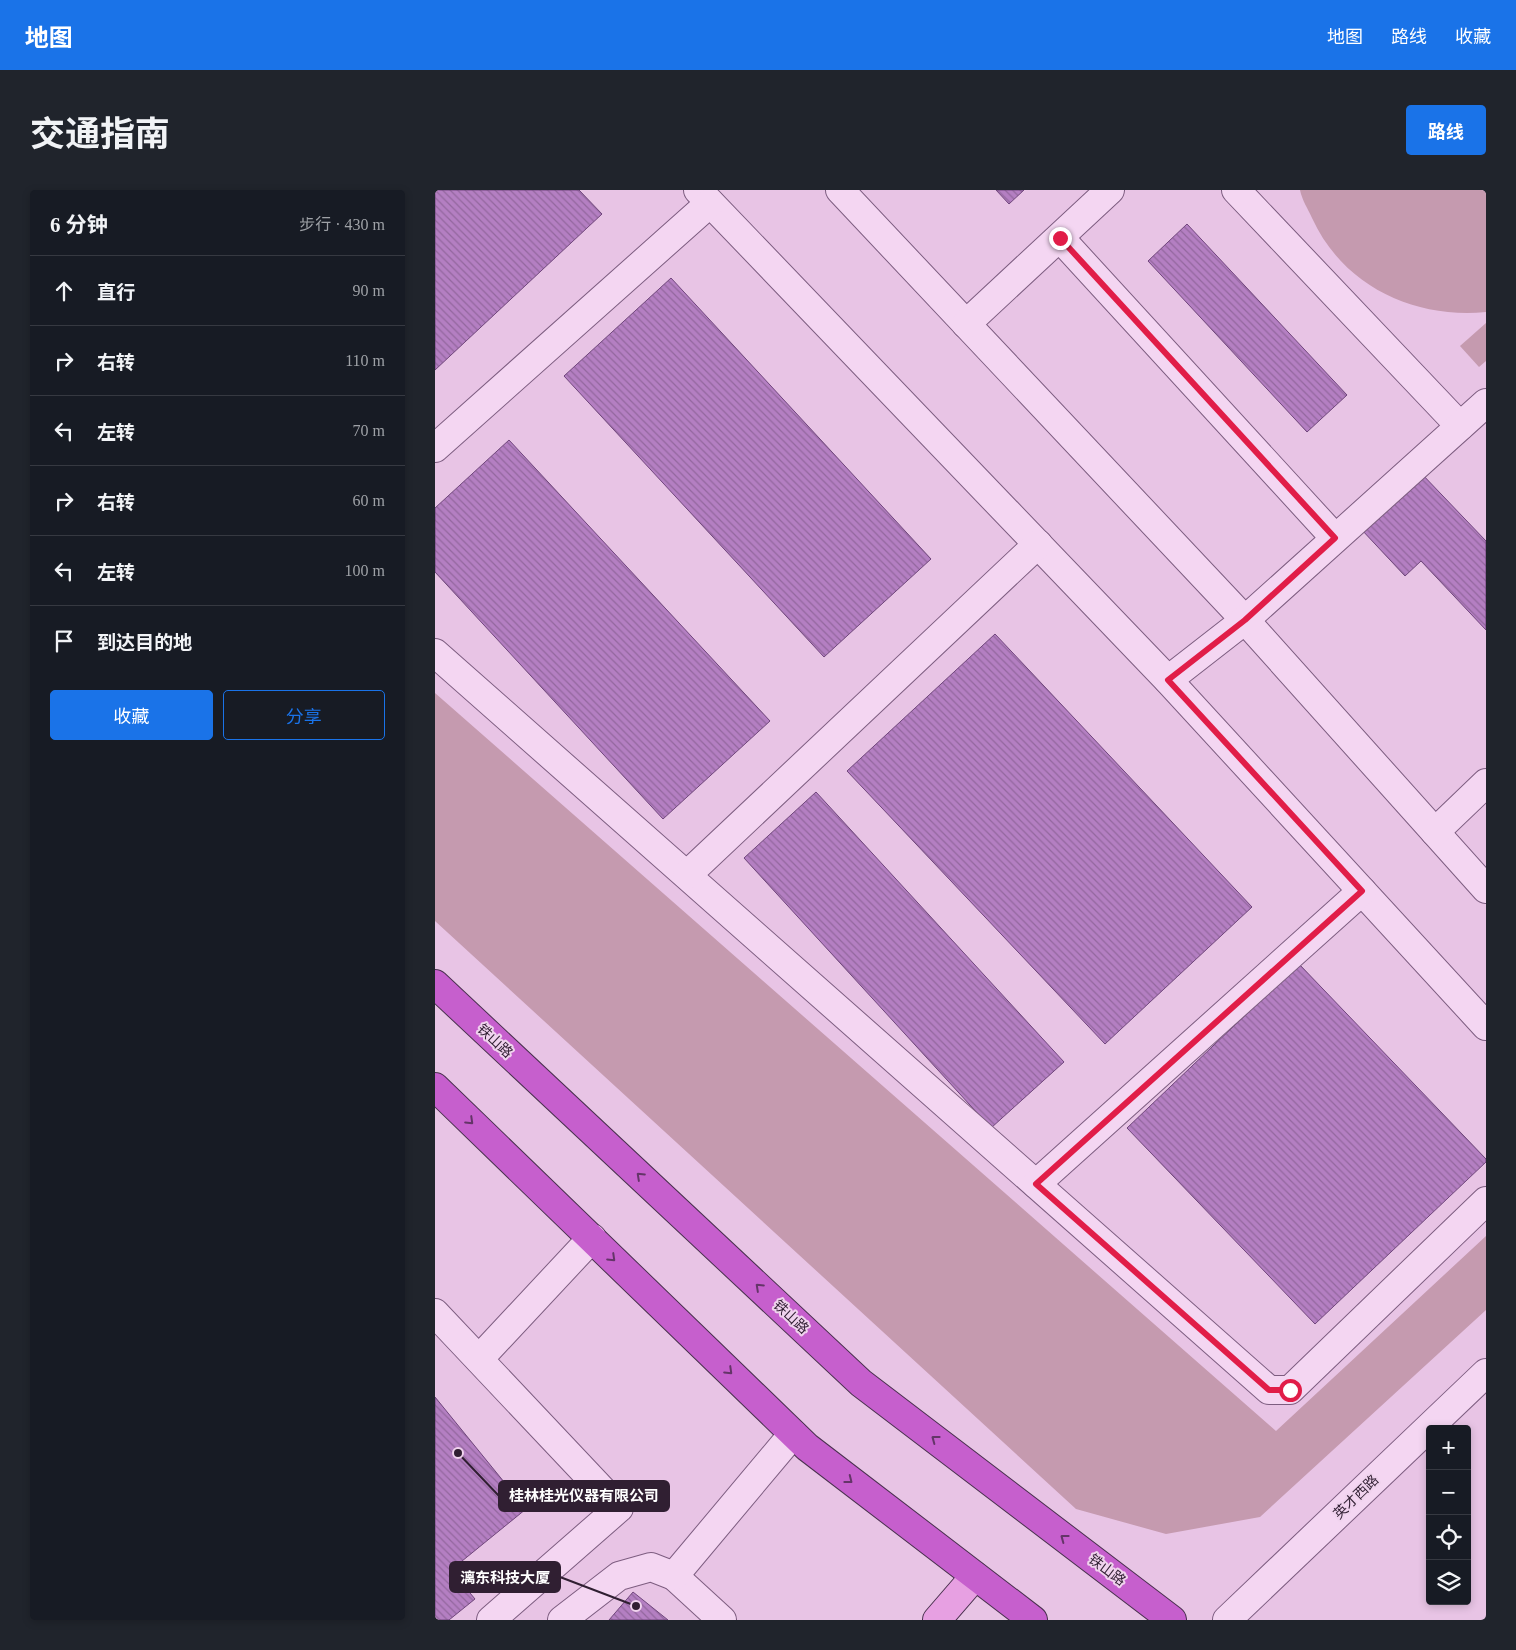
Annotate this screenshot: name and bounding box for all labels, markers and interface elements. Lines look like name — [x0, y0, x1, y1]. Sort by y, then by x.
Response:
text: 地图 — [25, 25, 73, 51]
text: 地图 — [1327, 27, 1363, 47]
text: 路线 — [1391, 27, 1427, 47]
text: 收藏 — [1455, 27, 1491, 47]
button: 路线 — [1406, 105, 1486, 155]
text: 交通指南 — [30, 115, 170, 154]
text: 6 分钟 — [50, 213, 108, 237]
text: 步行 · 430 m — [299, 216, 385, 233]
route end — [1049, 227, 1072, 250]
icon: ahead — [50, 277, 78, 305]
text: 直行 — [97, 282, 135, 303]
text: 90 m — [353, 282, 385, 299]
icon: right — [50, 347, 78, 375]
text: 右转 — [97, 352, 135, 373]
text: 110 m — [345, 352, 385, 369]
icon: left — [50, 417, 78, 445]
text: 左转 — [97, 422, 135, 443]
text: 70 m — [353, 422, 385, 439]
icon: right — [50, 487, 78, 515]
text: 右转 — [97, 492, 135, 513]
text: 60 m — [353, 492, 385, 509]
icon: left — [50, 557, 78, 585]
text: 左转 — [97, 562, 135, 583]
text: 100 m — [345, 562, 385, 579]
icon: arrive — [50, 627, 78, 655]
text: 到达目的地 — [97, 632, 192, 653]
button: 收藏 — [50, 690, 213, 740]
button: 分享 — [223, 690, 385, 740]
street label: 铁山路 — [475, 1021, 515, 1061]
one-way arrow — [464, 1115, 473, 1124]
one-way arrow — [637, 1173, 646, 1182]
one-way arrow — [606, 1252, 615, 1261]
one-way arrow — [755, 1284, 764, 1293]
street label: 铁山路 — [771, 1297, 811, 1337]
one-way arrow — [723, 1365, 732, 1374]
route start — [1279, 1379, 1302, 1402]
map controls — [1426, 1425, 1471, 1605]
button: + — [1426, 1425, 1471, 1470]
one-way arrow — [931, 1436, 941, 1445]
button: − — [1426, 1470, 1471, 1515]
street label: 英才西路 — [1331, 1472, 1381, 1522]
one-way arrow — [843, 1474, 852, 1482]
callout: 桂林桂光仪器有限公司 — [499, 1481, 669, 1511]
text: 桂林桂光仪器有限公司 — [509, 1488, 659, 1504]
button: locate — [1426, 1515, 1471, 1560]
one-way arrow — [1061, 1535, 1070, 1543]
street label: 铁山路 — [1086, 1551, 1128, 1589]
button: layers — [1426, 1560, 1471, 1605]
callout: 漓东科技大厦 — [450, 1562, 560, 1592]
text: 漓东科技大厦 — [460, 1570, 550, 1586]

